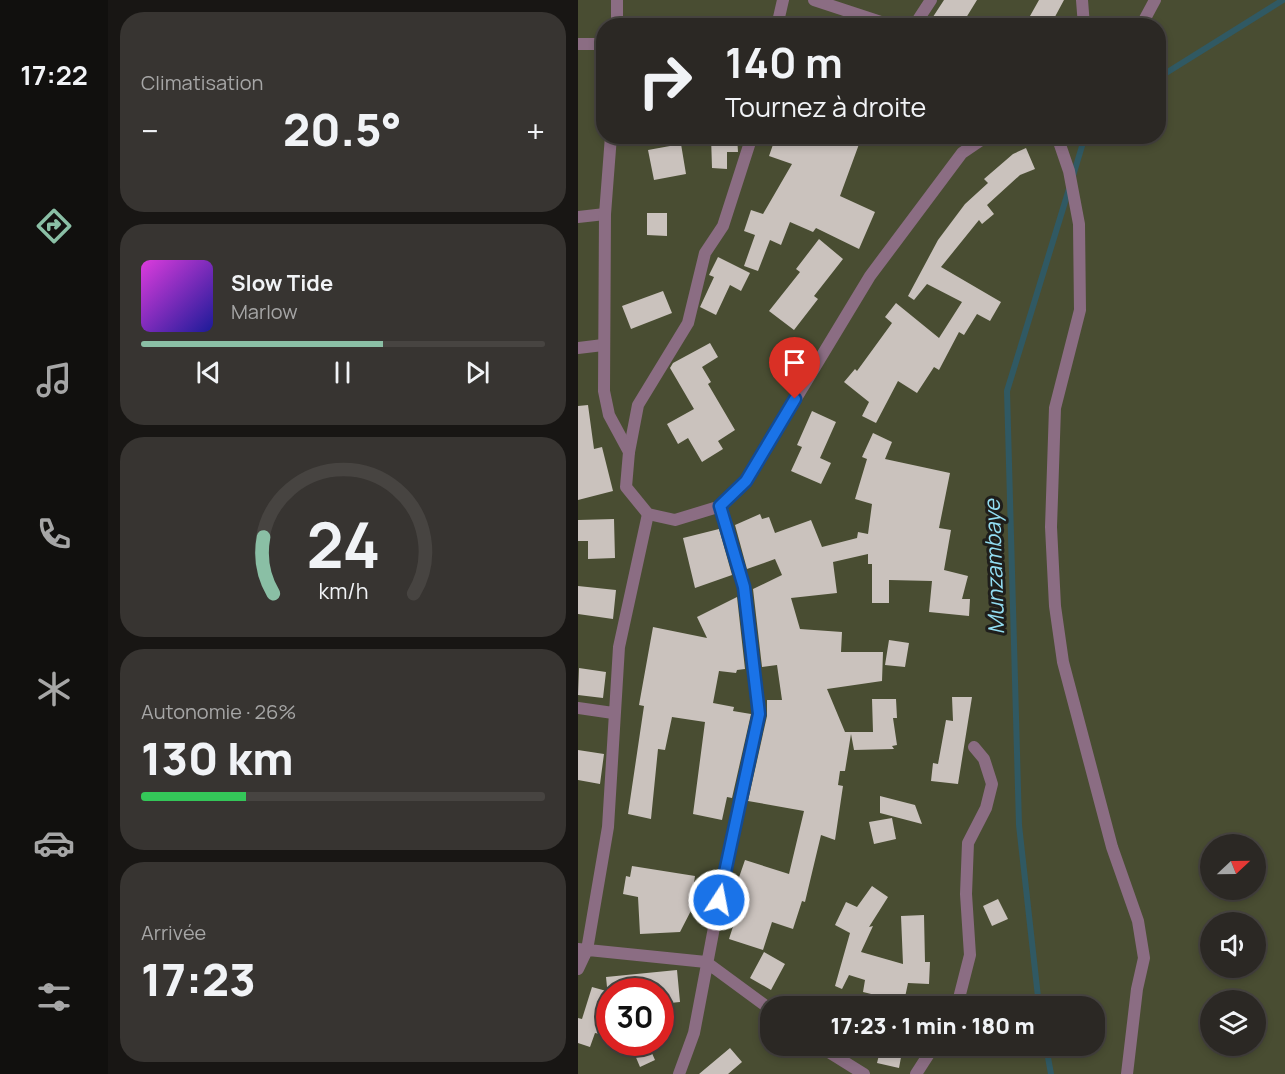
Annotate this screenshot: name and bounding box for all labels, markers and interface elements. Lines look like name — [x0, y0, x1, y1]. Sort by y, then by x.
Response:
text: 140 m — [725, 33, 843, 91]
icon: right — [626, 42, 704, 120]
text: 17:22 — [20, 56, 88, 93]
text: Climatisation — [141, 69, 263, 96]
text: Tournez à droite — [725, 88, 926, 125]
text: 20.5° — [283, 98, 402, 160]
text: − — [141, 108, 159, 153]
text: + — [526, 108, 545, 153]
icon: directions — [33, 205, 75, 247]
text: Slow Tide — [231, 268, 333, 298]
text: Marlow — [231, 298, 298, 325]
pin — [769, 337, 820, 399]
icon: arrive — [778, 346, 811, 379]
icon: previous — [192, 356, 225, 389]
icon: pause — [326, 356, 359, 389]
icon: next — [461, 356, 494, 389]
icon: music — [33, 359, 75, 401]
water label: Munzambaye — [977, 498, 1011, 635]
text: 24 — [306, 501, 380, 587]
icon: phone — [33, 513, 75, 555]
text: km/h — [318, 576, 368, 605]
icon: climate — [33, 668, 75, 710]
text: Autonomie · 26% — [141, 698, 296, 725]
text: 130 km — [141, 727, 293, 789]
icon: car — [33, 822, 75, 864]
north arrow — [1200, 834, 1266, 900]
map controls — [1200, 834, 1266, 1056]
position arrow — [687, 868, 751, 932]
button: sound — [1200, 912, 1266, 978]
text: Arrivée — [141, 919, 206, 946]
text: 17:23 — [141, 948, 256, 1010]
icon: filters — [33, 976, 75, 1018]
speed limit sign: 30 — [596, 978, 674, 1056]
button: layers — [1200, 990, 1266, 1056]
text: 17:23 · 1 min · 180 m — [830, 1011, 1035, 1041]

